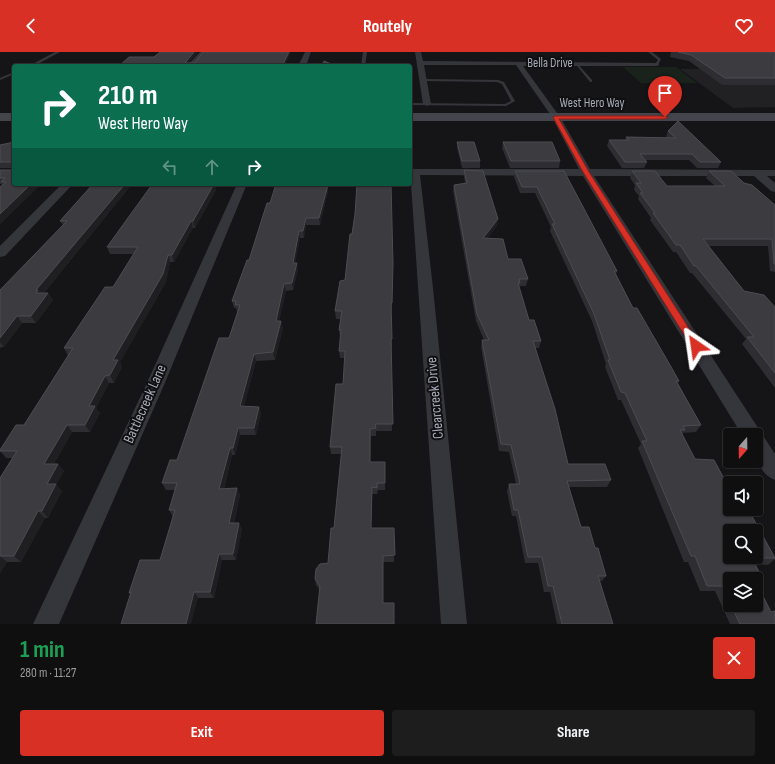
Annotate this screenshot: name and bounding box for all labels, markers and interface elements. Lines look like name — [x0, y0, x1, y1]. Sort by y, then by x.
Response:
icon: back — [20, 15, 42, 37]
icon: heart — [733, 15, 755, 37]
text: Routely — [363, 16, 412, 37]
street label: Bella Drive — [527, 55, 573, 71]
pin — [648, 76, 682, 117]
text: 210 m — [98, 79, 158, 112]
icon: right — [32, 80, 84, 132]
icon: arrive — [654, 82, 676, 104]
street label: West Hero Way — [559, 95, 625, 111]
text: West Hero Way — [98, 113, 188, 134]
icon: left — [159, 156, 181, 178]
icon: ahead — [201, 156, 223, 178]
icon: right — [243, 156, 265, 178]
position arrow — [675, 325, 717, 367]
street label: Clearcreek Drive — [422, 356, 448, 440]
street label: Battlecreek Lane — [119, 362, 171, 446]
north arrow — [723, 428, 763, 468]
map controls — [723, 428, 763, 612]
button: sound — [723, 476, 763, 516]
button: search — [723, 524, 763, 564]
button: layers — [723, 572, 763, 612]
text: 1 min — [20, 635, 65, 664]
button: close — [713, 637, 755, 679]
text: 280 m · 11:27 — [20, 665, 76, 681]
button: Exit — [20, 710, 384, 756]
button: Share — [392, 710, 755, 756]

